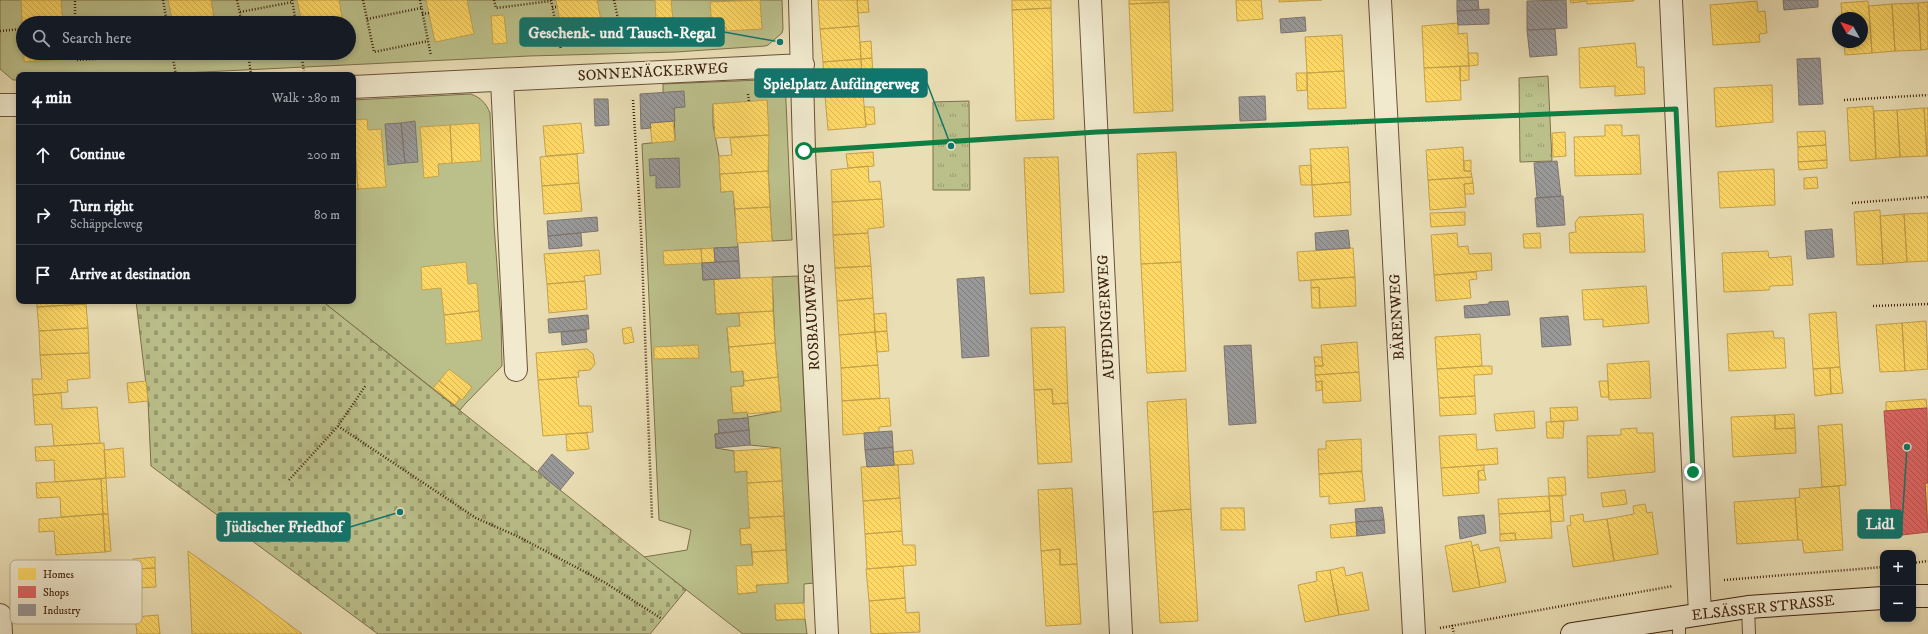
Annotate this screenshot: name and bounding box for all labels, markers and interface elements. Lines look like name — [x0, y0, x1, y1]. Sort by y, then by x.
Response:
north arrow — [1832, 12, 1868, 48]
search box — [16, 16, 356, 60]
callout: Geschenk- und Tausch-Regal — [520, 18, 724, 46]
text: Geschenk- und Tausch-Regal — [528, 23, 717, 43]
icon: search — [30, 27, 52, 49]
text: Search here — [62, 29, 131, 48]
street label: SONNENÄCKERWEG — [577, 59, 729, 85]
callout: Spielplatz Aufdingerweg — [755, 69, 927, 97]
text: Spielplatz Aufdingerweg — [763, 74, 920, 94]
text: 4 min — [32, 87, 71, 109]
text: Walk · 280 m — [272, 90, 340, 106]
route start — [795, 142, 813, 160]
icon: ahead — [32, 144, 54, 166]
text: Continue — [70, 145, 125, 164]
text: 200 m — [307, 147, 340, 163]
text: Turn right — [70, 197, 133, 216]
icon: right — [32, 204, 54, 226]
text: 80 m — [314, 207, 340, 223]
text: Schäppeleweg — [70, 216, 142, 232]
street label: AUFDINGERWEG — [1093, 254, 1119, 380]
street label: ROSBAUMWEG — [800, 262, 824, 371]
icon: arrive — [32, 264, 54, 286]
text: Arrive at destination — [70, 265, 190, 284]
street label: BÄRENWEG — [1385, 273, 1409, 361]
route end — [1684, 463, 1702, 481]
callout: Lidl — [1858, 510, 1902, 538]
callout: Jüdischer Friedhof — [217, 513, 350, 541]
text: Lidl — [1866, 514, 1895, 534]
text: Jüdischer Friedhof — [223, 517, 346, 537]
map controls — [1880, 550, 1916, 622]
button: + — [1880, 550, 1916, 586]
legend — [10, 560, 142, 624]
text: Homes — [43, 568, 74, 582]
text: Shops — [43, 586, 69, 600]
button: − — [1880, 586, 1916, 622]
street label: ELSÄSSER STRASSE — [1691, 591, 1836, 625]
text: Industry — [43, 604, 81, 618]

